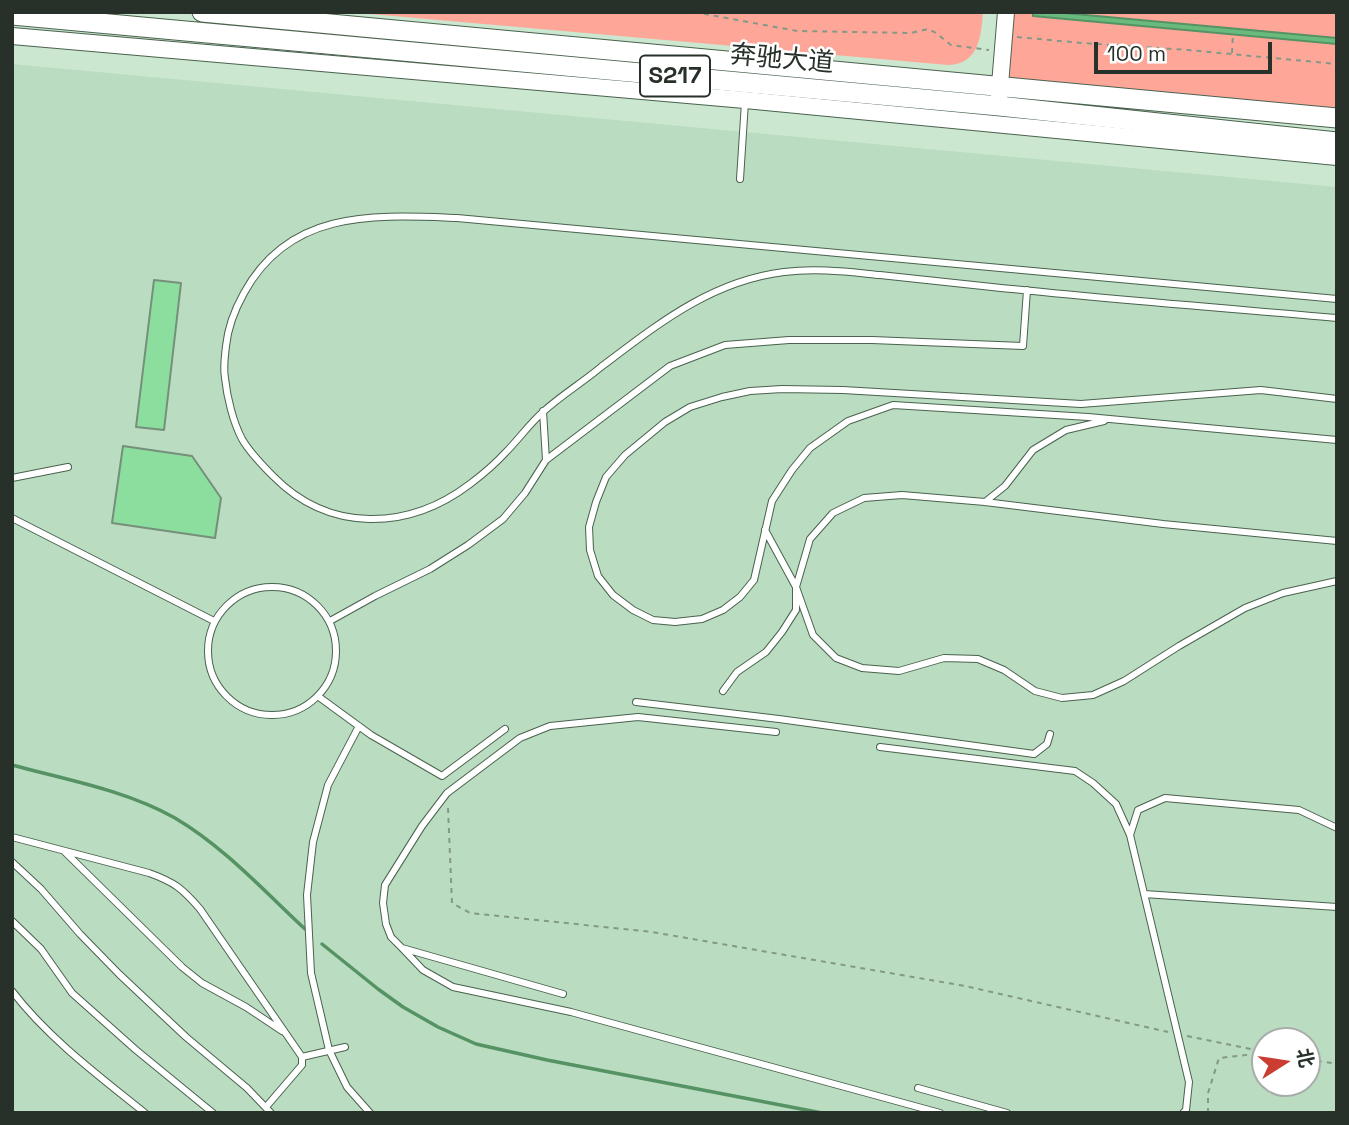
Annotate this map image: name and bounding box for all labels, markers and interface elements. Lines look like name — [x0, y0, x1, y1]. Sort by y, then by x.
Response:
scale bar — [1097, 28, 1276, 72]
street label: 奔驰大道 — [729, 40, 835, 80]
text: 100 m — [1107, 40, 1166, 67]
road number: S217 — [640, 56, 710, 96]
north arrow — [1251, 1027, 1321, 1097]
text: 北 — [1291, 1046, 1319, 1070]

